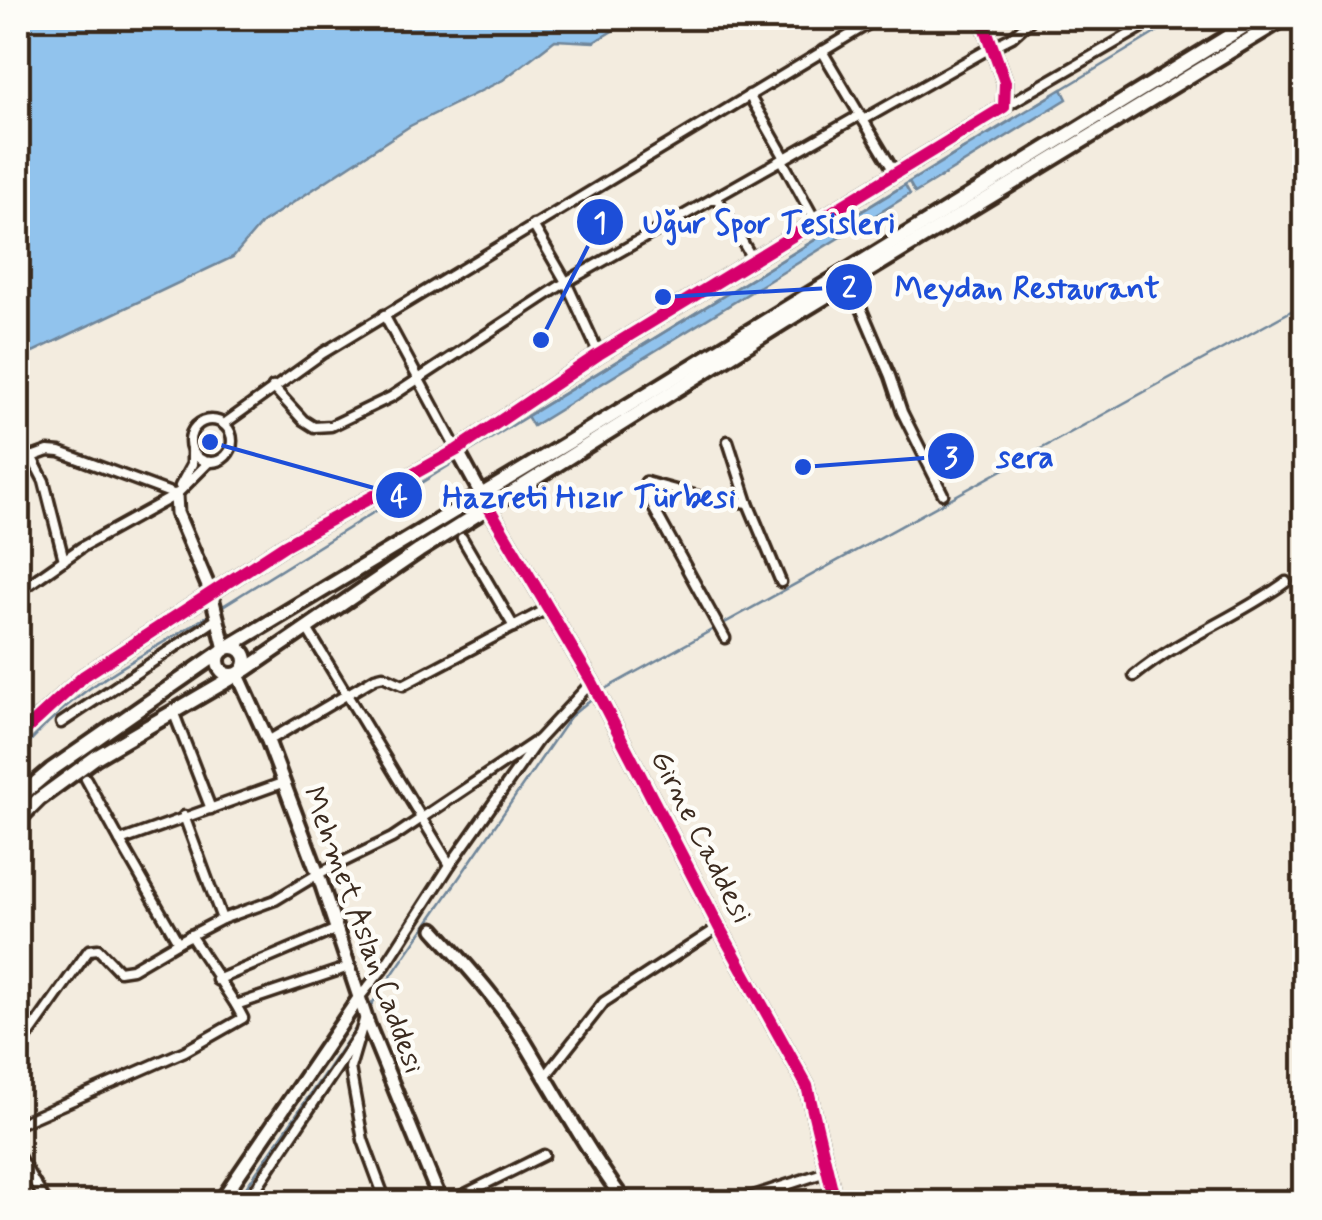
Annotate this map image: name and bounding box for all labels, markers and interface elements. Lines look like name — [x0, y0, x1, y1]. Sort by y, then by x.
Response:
callout: Uğur Spor Tesisleri — [575, 191, 912, 253]
text: Uğur Spor Tesisleri — [643, 203, 895, 246]
text: 1 — [593, 204, 607, 243]
callout: Meydan Restaurant — [824, 256, 1180, 318]
text: Meydan Restaurant — [894, 268, 1160, 310]
text: 2 — [842, 269, 857, 308]
callout: sera — [926, 425, 1074, 487]
text: sera — [995, 437, 1054, 479]
text: 3 — [944, 439, 958, 478]
callout: Hazreti Hızır Türbesi — [374, 464, 754, 526]
text: Hazreti Hızır Türbesi — [442, 477, 736, 519]
text: 4 — [390, 478, 408, 517]
street label: Girne Caddesi — [641, 744, 761, 930]
street label: Mehmet Aslan Caddesi — [293, 781, 433, 1079]

